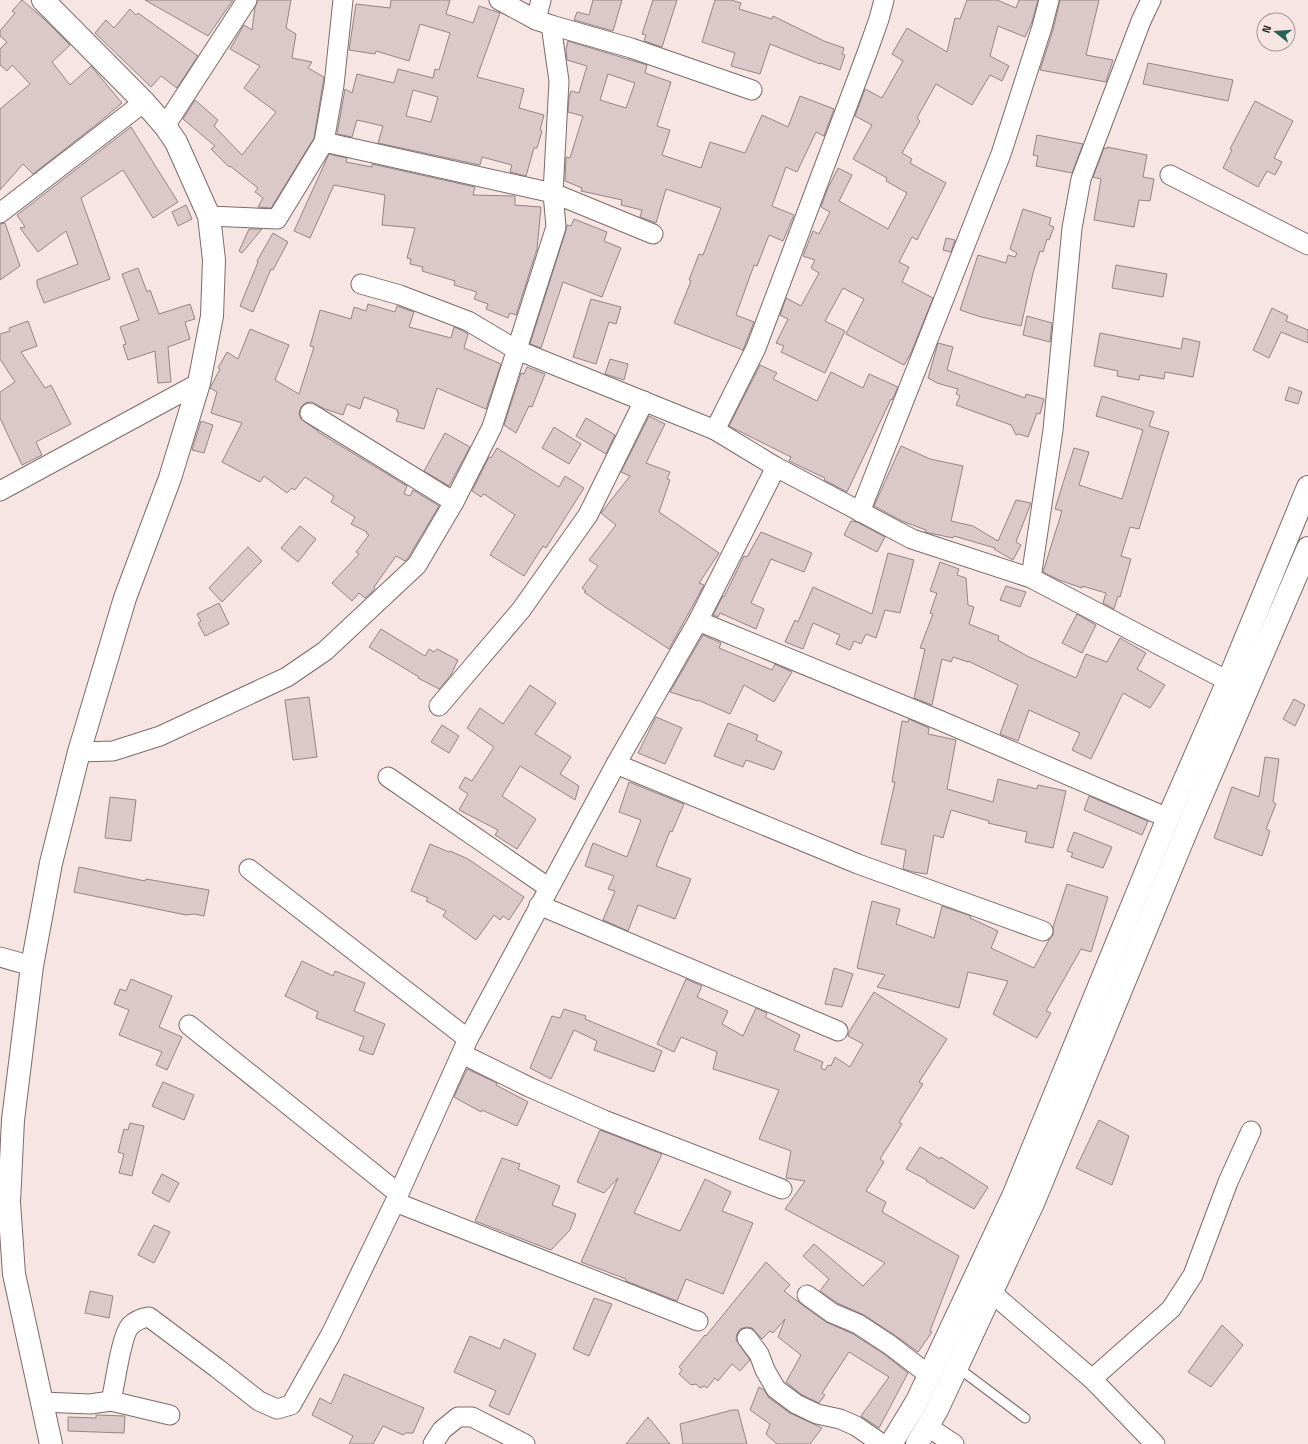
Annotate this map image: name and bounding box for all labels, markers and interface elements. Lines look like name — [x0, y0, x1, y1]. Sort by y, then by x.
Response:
north arrow — [1256, 12, 1296, 52]
text: N — [1259, 24, 1274, 35]

